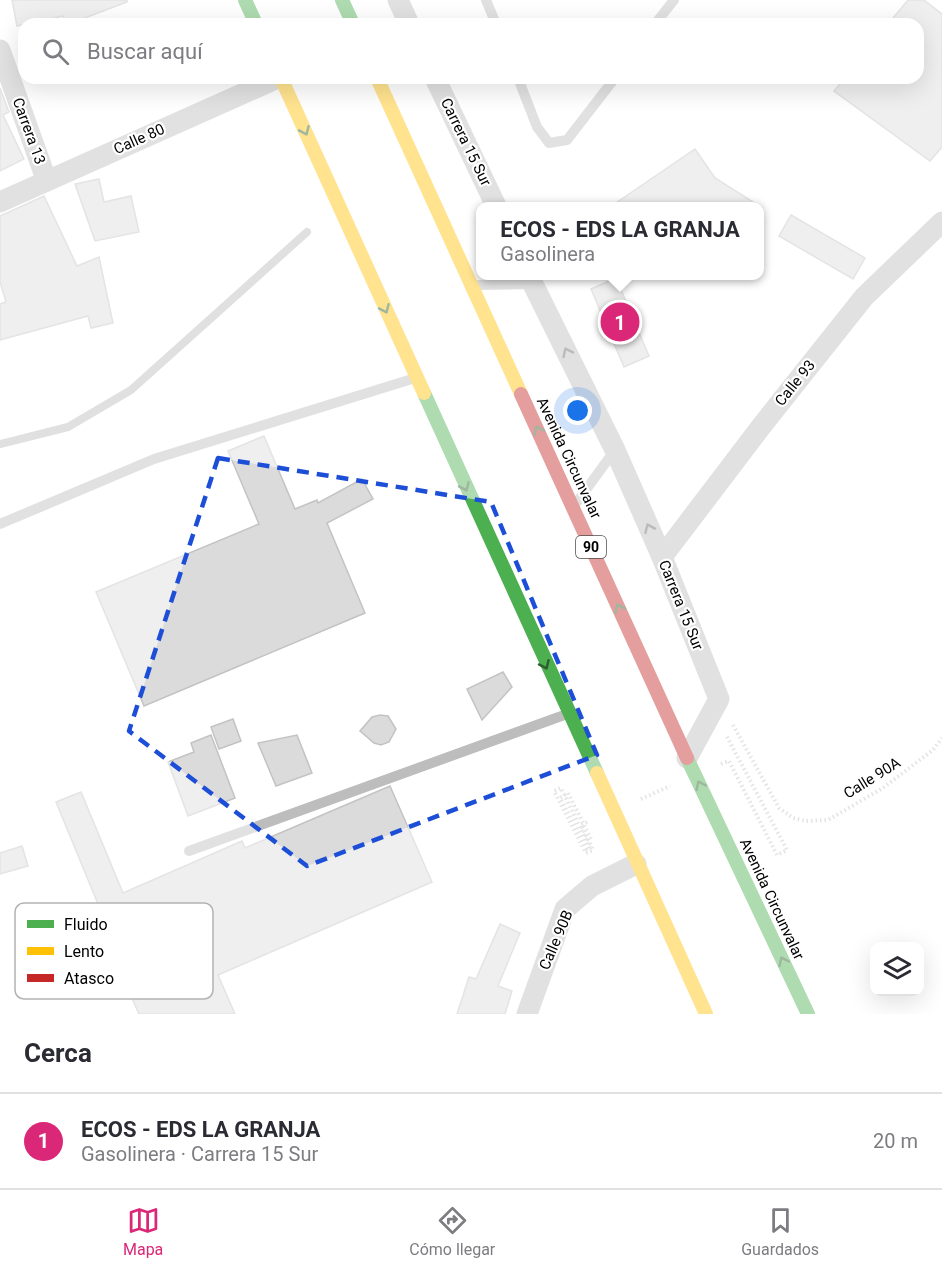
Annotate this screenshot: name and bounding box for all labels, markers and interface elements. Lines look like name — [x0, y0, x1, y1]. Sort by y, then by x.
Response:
search box — [18, 18, 924, 84]
icon: search — [39, 35, 72, 68]
text: Buscar aquí — [87, 39, 203, 64]
street label: Carrera 13 — [9, 95, 49, 167]
street label: Carrera 15 Sur — [437, 95, 495, 189]
street label: Calle 80 — [111, 120, 167, 158]
one-way arrow — [298, 125, 310, 136]
popup — [476, 202, 764, 280]
text: ECOS - EDS LA GRANJA — [500, 217, 740, 242]
text: Gasolinera — [500, 242, 595, 266]
pin: 1 — [600, 300, 640, 344]
one-way arrow — [378, 303, 390, 314]
one-way arrow — [562, 347, 574, 358]
street label: Calle 93 — [771, 356, 819, 410]
street label: Avenida Circunvalar — [533, 394, 605, 522]
your location — [563, 396, 592, 425]
one-way arrow — [533, 426, 545, 437]
one-way arrow — [458, 480, 470, 491]
one-way arrow — [645, 524, 657, 535]
road number: 90 — [576, 536, 606, 558]
street label: Carrera 15 Sur — [655, 557, 707, 653]
one-way arrow — [614, 603, 626, 614]
one-way arrow — [538, 658, 550, 669]
street label: Calle 90A — [840, 753, 904, 802]
one-way arrow — [695, 780, 707, 791]
street label: Avenida Circunvalar — [736, 835, 808, 963]
legend — [15, 903, 213, 999]
street label: Calle 90B — [535, 907, 577, 973]
text: Fluido — [64, 915, 108, 934]
text: Lento — [64, 942, 104, 961]
map controls — [870, 942, 924, 996]
button: layers — [870, 942, 924, 996]
one-way arrow — [779, 957, 791, 968]
text: Atasco — [64, 969, 114, 988]
text: Cerca — [24, 1038, 92, 1068]
text: ECOS - EDS LA GRANJA — [81, 1117, 320, 1142]
text: 1 — [38, 1129, 49, 1153]
text: 20 m — [873, 1129, 918, 1153]
text: Gasolinera · Carrera 15 Sur — [81, 1142, 318, 1166]
tab: Mapa — [123, 1204, 163, 1259]
tab: Cómo llegar — [409, 1204, 495, 1259]
tab: Guardados — [741, 1204, 819, 1259]

